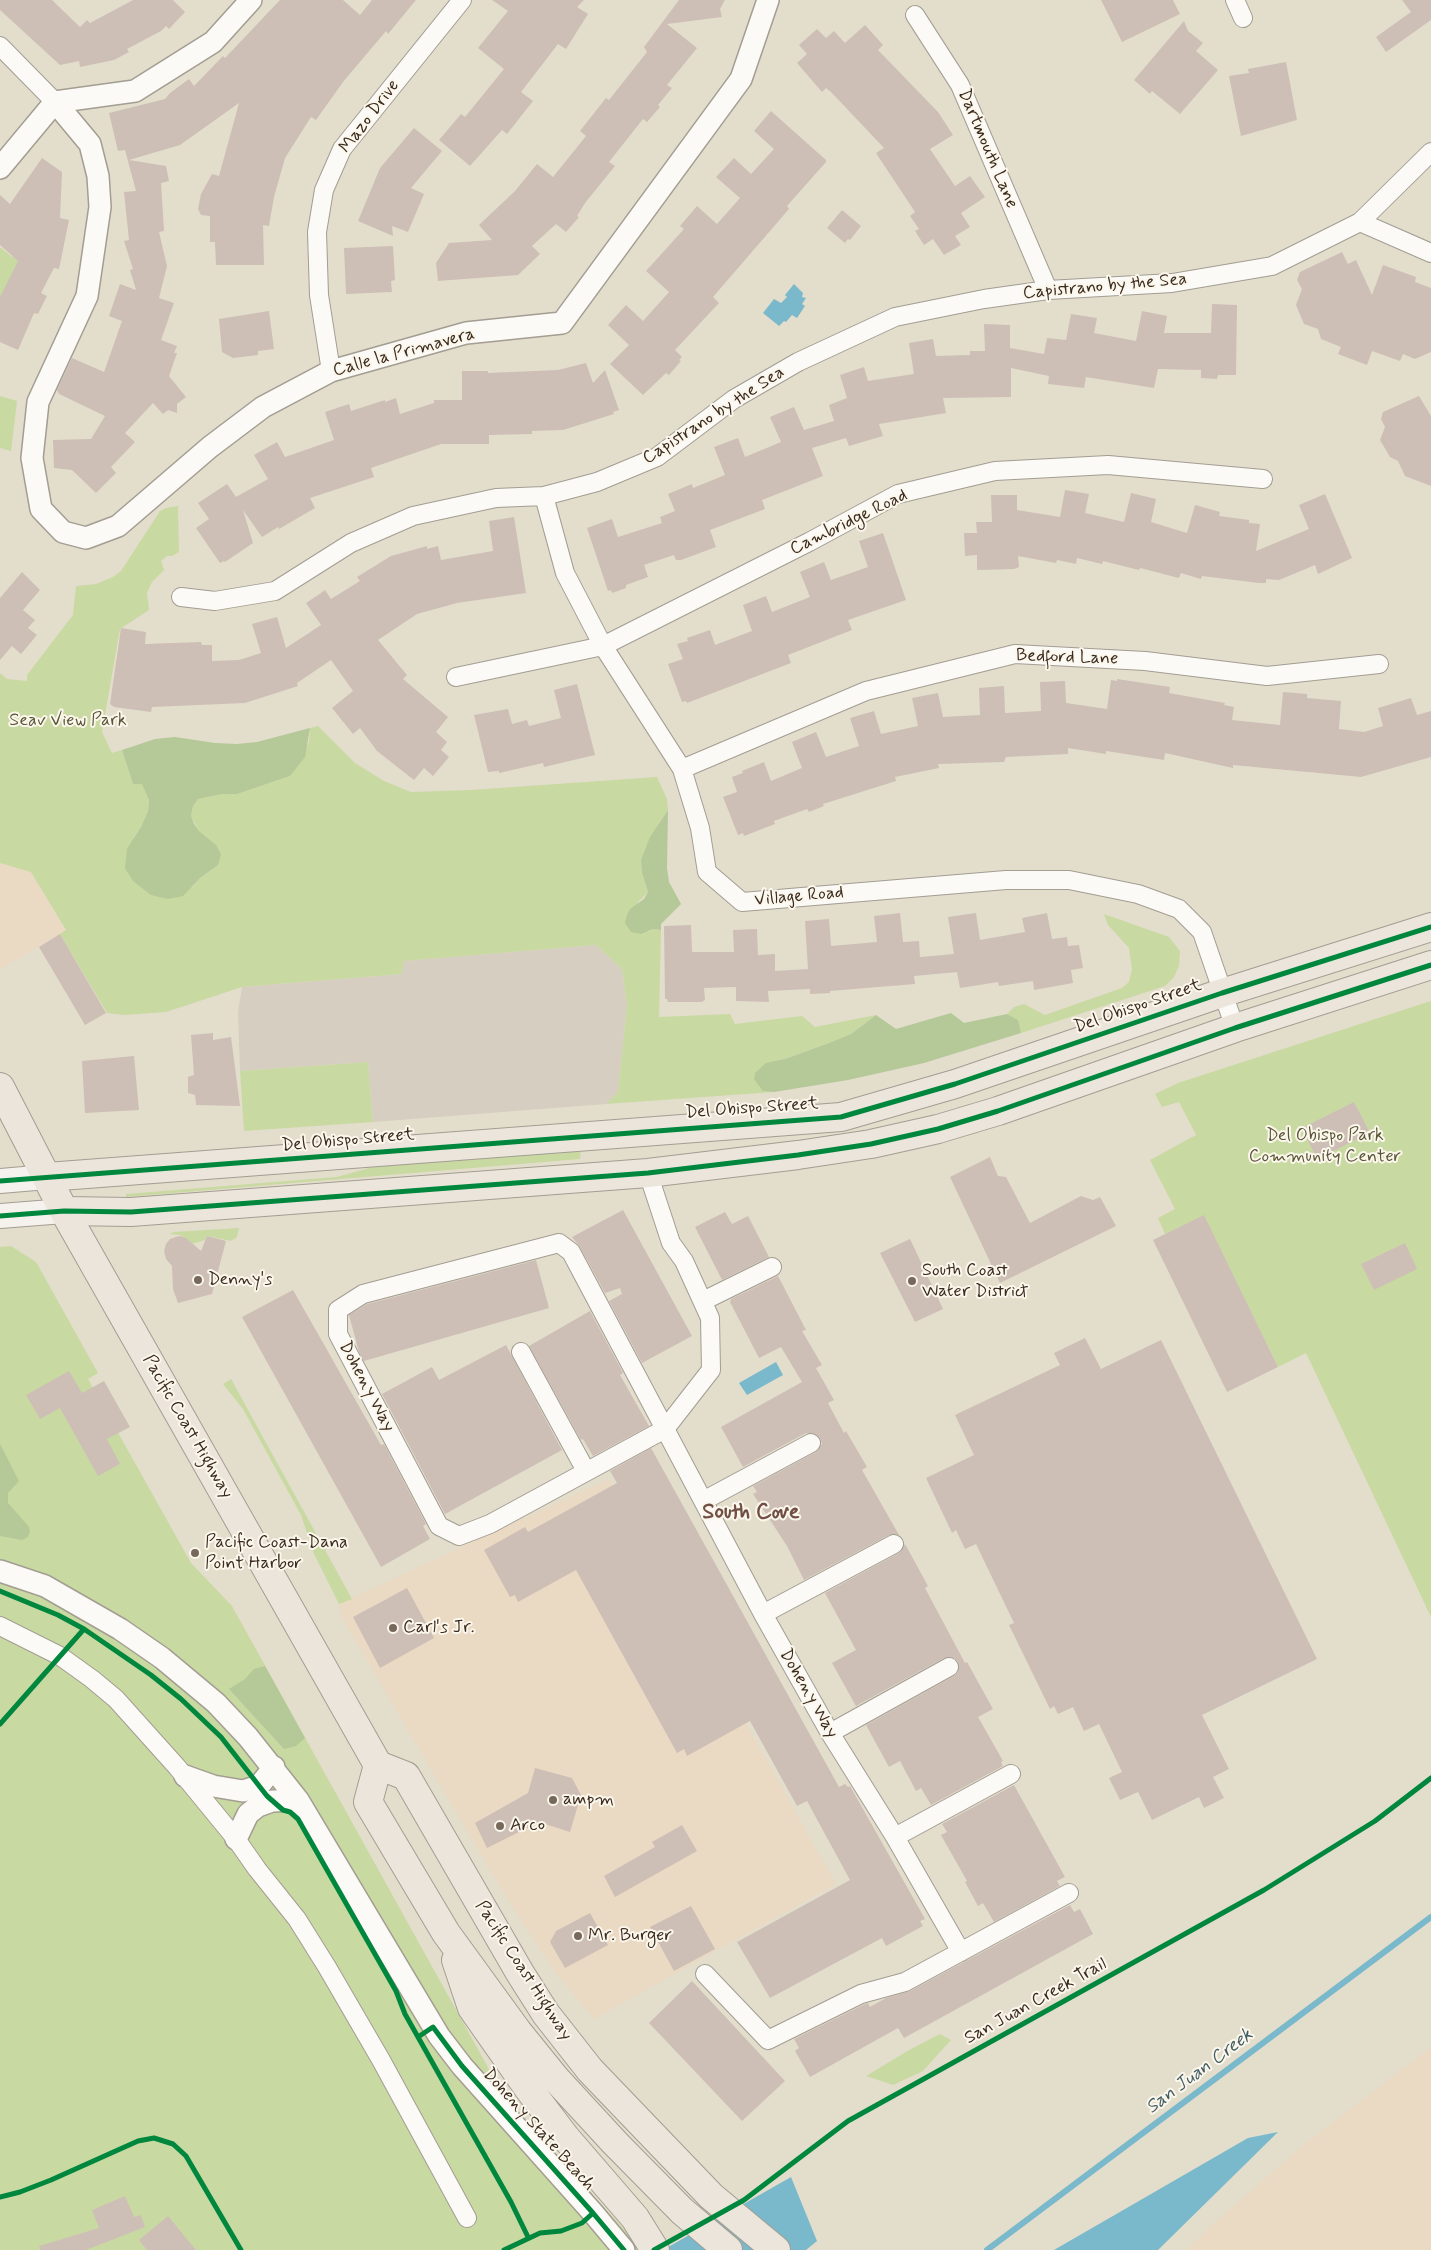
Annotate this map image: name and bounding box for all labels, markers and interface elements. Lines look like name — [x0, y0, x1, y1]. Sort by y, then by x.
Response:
street label: Mazo Drive — [335, 76, 405, 158]
street label: Dartmouth Lane — [952, 86, 1022, 212]
street label: Capistrano by the Sea — [1022, 269, 1188, 305]
street label: Calle la Primavera — [331, 324, 477, 382]
street label: Capistrano by the Sea — [639, 362, 789, 470]
street label: Cambridge Road — [787, 485, 911, 561]
street label: Bedford Lane — [1015, 645, 1119, 671]
park label: Seav View Park — [9, 710, 127, 732]
street label: Village Road — [753, 882, 845, 912]
street label: Del Obispo Street — [1071, 975, 1205, 1039]
street label: Del Obispo Street — [685, 1094, 819, 1124]
street label: Del Obispo Street — [281, 1124, 415, 1158]
park label: Del Obispo Park Community Center — [1249, 1125, 1401, 1168]
place label: South Coast Water District — [922, 1260, 1028, 1302]
place label: Denny's — [208, 1269, 272, 1291]
marker: Denny's — [192, 1274, 204, 1286]
marker: South Coast Water District — [906, 1275, 918, 1287]
street label: Doheny Way — [333, 1338, 399, 1436]
street label: Pacific Coast Highway — [137, 1351, 237, 1503]
district label: South Cove — [702, 1500, 800, 1526]
place label: Pacific Coast-Dana Point Harbor — [205, 1532, 348, 1575]
marker: Pacific Coast-Dana Point Harbor — [189, 1547, 201, 1559]
place label: Carl's Jr. — [403, 1617, 474, 1639]
marker: Carl's Jr. — [387, 1622, 399, 1634]
street label: Doheny Way — [774, 1646, 842, 1742]
place label: ampm — [563, 1789, 614, 1811]
marker: ampm — [547, 1794, 559, 1806]
place label: Arco — [510, 1815, 545, 1837]
marker: Arco — [494, 1820, 506, 1832]
street label: Pacific Coast Highway — [470, 1897, 576, 2045]
place label: Mr. Burger — [588, 1925, 672, 1947]
marker: Mr. Burger — [572, 1930, 584, 1942]
street label: San Juan Creek Trail — [961, 1954, 1111, 2050]
water label: San Juan Creek — [1142, 2024, 1258, 2120]
street label: Doheny State Beach — [477, 2064, 599, 2196]

